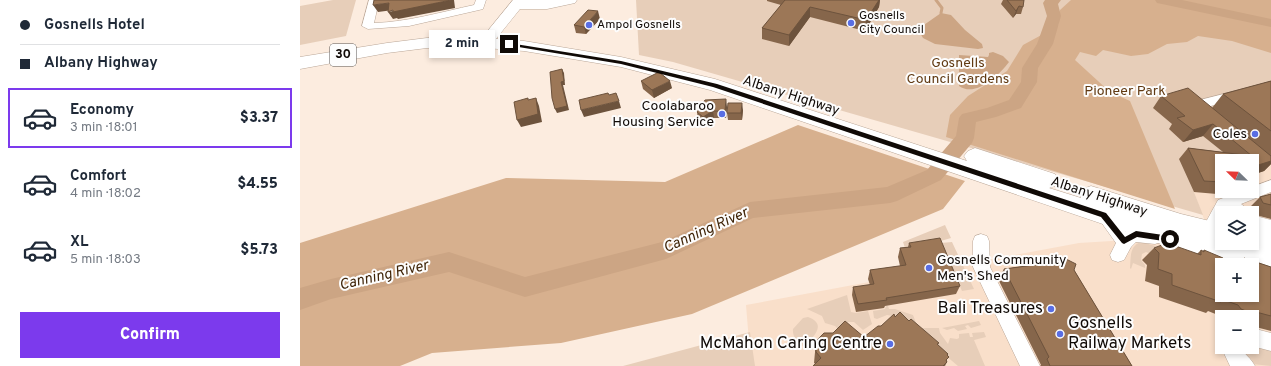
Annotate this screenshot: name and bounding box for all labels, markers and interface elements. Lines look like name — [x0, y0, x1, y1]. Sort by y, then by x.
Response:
place label: Gosnells City Council — [859, 8, 924, 38]
text: Gosnells Hotel — [44, 16, 145, 35]
place label: Ampol Gosnells — [597, 17, 681, 33]
marker: Gosnells City Council — [846, 18, 856, 28]
marker: Ampol Gosnells — [584, 20, 594, 30]
callout: 2 min — [429, 30, 495, 58]
route end — [500, 35, 518, 53]
text: 2 min — [445, 36, 479, 52]
road number: 30 — [330, 44, 356, 66]
text: Albany Highway — [44, 54, 158, 73]
park label: Gosnells Council Gardens — [907, 55, 1009, 88]
street label: Albany Highway — [740, 72, 842, 120]
park label: Pioneer Park — [1084, 83, 1166, 100]
place label: Coolabaroo Housing Service — [612, 98, 714, 131]
icon: car — [22, 100, 58, 136]
text: Economy — [70, 101, 134, 120]
text: $3.37 — [240, 109, 278, 128]
marker: Coolabaroo Housing Service — [717, 109, 727, 119]
text: 3 min · 18:01 — [70, 120, 138, 136]
place label: Coles — [1212, 126, 1247, 143]
marker: Coles — [1250, 129, 1260, 139]
north arrow — [1215, 154, 1259, 198]
map controls — [1215, 154, 1259, 354]
icon: car — [22, 166, 58, 202]
text: Comfort — [70, 167, 127, 186]
street label: Albany Highway — [1048, 173, 1150, 221]
text: $4.55 — [237, 175, 278, 194]
text: 4 min · 18:02 — [70, 186, 141, 202]
water label: Canning River — [661, 203, 753, 258]
button: layers — [1215, 206, 1259, 250]
route start — [1161, 230, 1179, 248]
icon: car — [22, 232, 58, 268]
text: XL — [70, 233, 88, 252]
text: $5.73 — [240, 241, 278, 260]
text: 5 min · 18:03 — [70, 252, 141, 268]
place label: Gosnells Community Men's Shed — [937, 252, 1066, 285]
water label: Canning River — [338, 256, 432, 295]
button: + — [1215, 258, 1259, 302]
marker: Gosnells Community Men's Shed — [924, 263, 934, 273]
place label: Bali Treasures — [937, 298, 1043, 320]
marker: Bali Treasures — [1046, 304, 1056, 314]
button: − — [1215, 310, 1259, 354]
button: Confirm — [20, 312, 280, 358]
place label: Gosnells Railway Markets — [1068, 313, 1191, 355]
marker: Gosnells Railway Markets — [1055, 329, 1065, 339]
place label: McMahon Caring Centre — [700, 333, 882, 355]
marker: McMahon Caring Centre — [885, 339, 895, 349]

